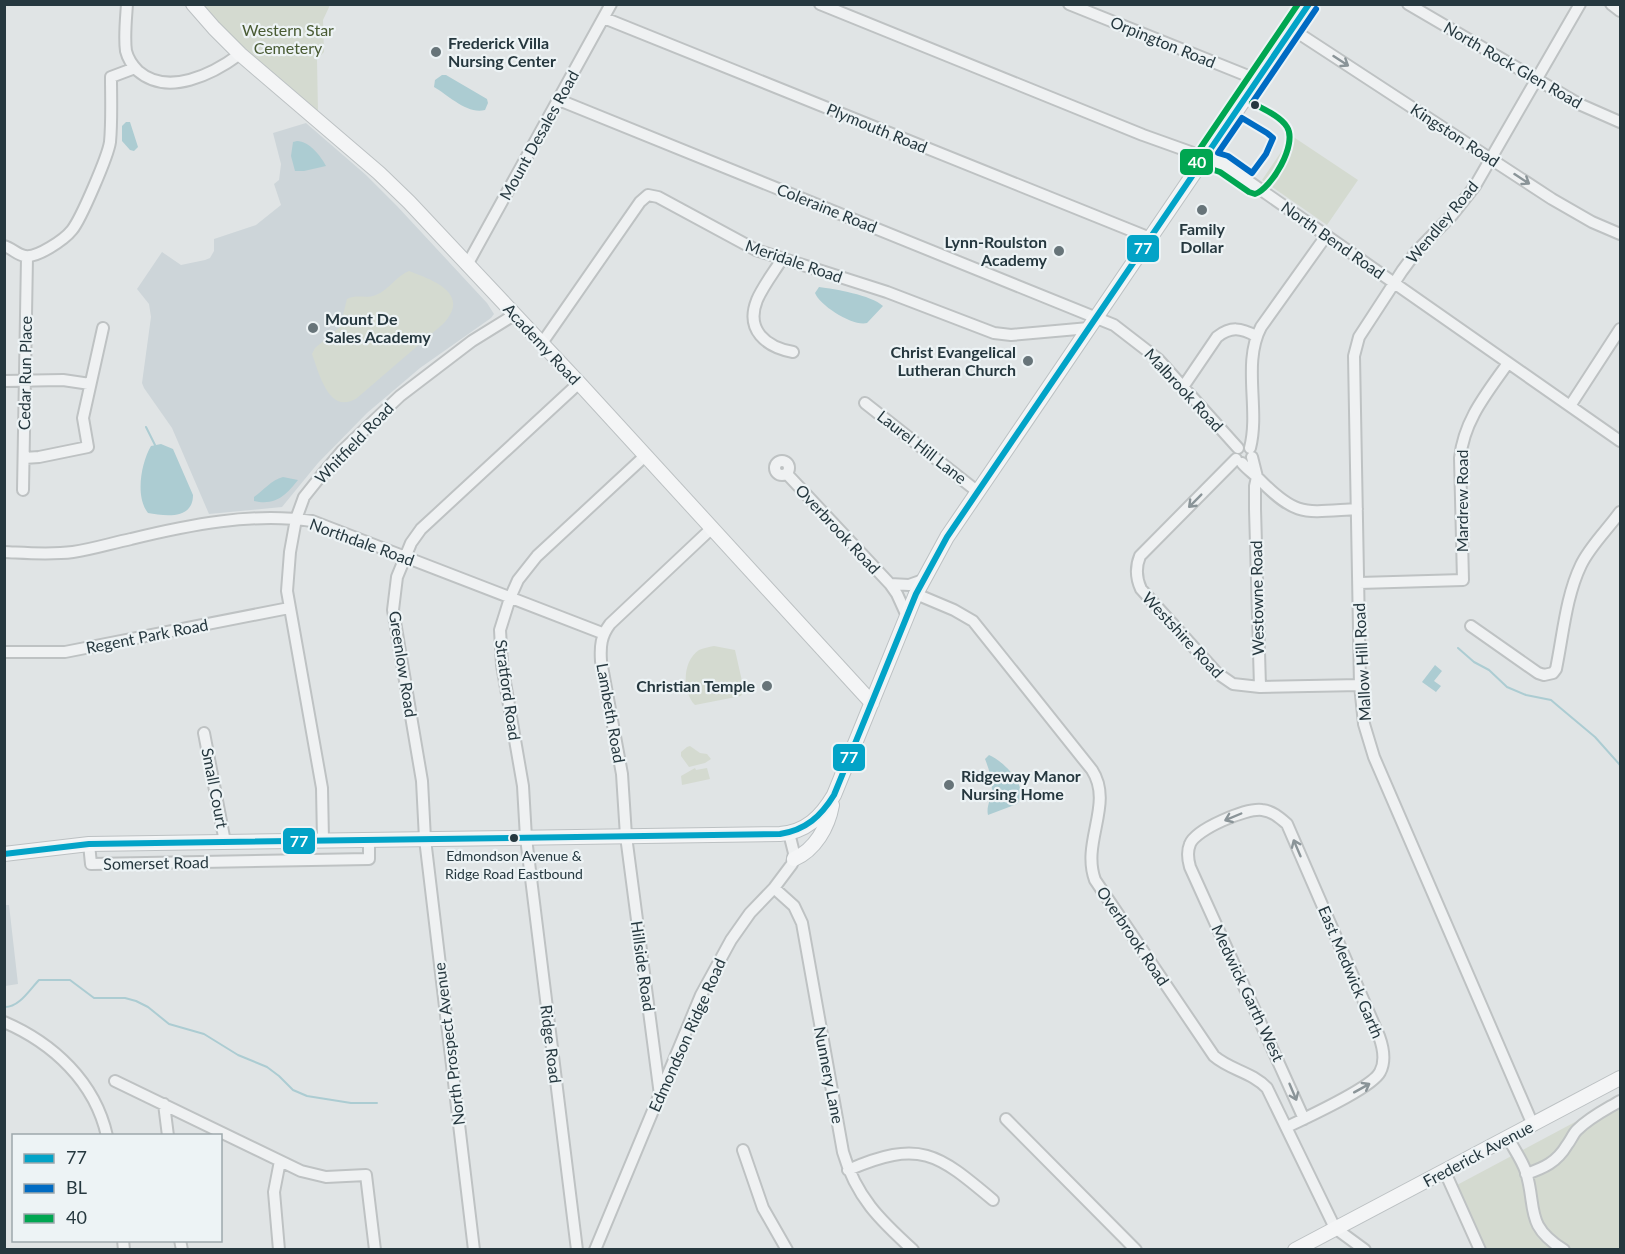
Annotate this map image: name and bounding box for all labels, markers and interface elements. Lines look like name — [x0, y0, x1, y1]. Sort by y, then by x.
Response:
street label: Orpington Road — [1108, 12, 1219, 71]
street label: North Rock Glen Road — [1441, 17, 1586, 112]
park label: Western Star Cemetery — [242, 20, 334, 57]
place label: Frederick Villa Nursing Center — [448, 33, 556, 70]
marker: Frederick Villa Nursing Center — [429, 45, 443, 59]
one-way arrow — [1333, 55, 1349, 67]
street label: Mount Desales Road — [495, 67, 582, 203]
street label: Plymouth Road — [824, 99, 930, 156]
unlabelled marker — [1249, 99, 1261, 111]
street label: Kingston Road — [1407, 99, 1503, 170]
line badge: 40 — [1179, 148, 1214, 176]
text: 40 — [1188, 152, 1206, 171]
one-way arrow — [1513, 174, 1530, 186]
street label: Wendley Road — [1402, 177, 1482, 267]
street label: Coleraine Road — [774, 179, 880, 236]
street label: North Bend Road — [1278, 197, 1389, 282]
marker: Family Dollar — [1195, 203, 1209, 217]
place label: Family Dollar — [1179, 219, 1226, 256]
place label: Lynn-Roulston Academy — [945, 232, 1048, 269]
line badge: 77 — [1126, 234, 1160, 263]
street label: Meridale Road — [743, 235, 845, 286]
text: 77 — [1134, 238, 1152, 257]
marker: Lynn-Roulston Academy — [1052, 244, 1066, 258]
street label: Academy Road — [500, 299, 585, 388]
place label: Mount De Sales Academy — [325, 309, 431, 346]
street label: Cedar Run Place — [14, 316, 35, 430]
marker: Mount De Sales Academy — [306, 321, 320, 335]
place label: Christ Evangelical Lutheran Church — [890, 342, 1016, 379]
street label: Malbrook Road — [1141, 344, 1228, 435]
marker: Christ Evangelical Lutheran Church — [1021, 354, 1035, 368]
street label: Whitfield Road — [310, 398, 397, 487]
street label: Laurel Hill Lane — [874, 406, 971, 487]
street label: Mardrew Road — [1452, 450, 1471, 552]
street label: Overbrook Road — [792, 480, 885, 577]
one-way arrow — [1188, 493, 1203, 508]
street label: Northdale Road — [307, 514, 417, 569]
street label: Westowne Road — [1246, 540, 1267, 656]
street label: Westshire Road — [1139, 588, 1228, 681]
street label: Mallow Hill Road — [1349, 602, 1374, 722]
street label: Greenlow Road — [386, 609, 421, 718]
street label: Regent Park Road — [84, 614, 210, 657]
street label: Stratford Road — [492, 638, 525, 741]
street label: Lambeth Road — [593, 662, 630, 764]
place label: Christian Temple — [636, 676, 755, 695]
marker: Christian Temple — [760, 679, 774, 693]
line badge: 77 — [832, 743, 866, 772]
street label: Small Court — [198, 746, 233, 830]
text: 77 — [840, 747, 858, 766]
place label: Ridgeway Manor Nursing Home — [961, 766, 1081, 803]
marker: Ridgeway Manor Nursing Home — [942, 778, 956, 792]
one-way arrow — [1225, 812, 1243, 823]
line badge: 77 — [282, 827, 316, 855]
text: 77 — [290, 831, 308, 850]
marker: Edmondson Avenue & Ridge Road Eastbound — [508, 832, 520, 844]
one-way arrow — [1291, 840, 1302, 858]
place label: Edmondson Avenue & Ridge Road Eastbound — [445, 847, 583, 882]
street label: Somerset Road — [103, 852, 209, 873]
street label: Overbrook Road — [1093, 883, 1174, 989]
street label: East Medwick Garth — [1315, 903, 1388, 1041]
street label: Hillside Road — [628, 919, 659, 1012]
street label: Medwick Garth West — [1208, 921, 1289, 1065]
street label: Edmondson Ridge Road — [644, 955, 729, 1114]
street label: North Prospect Avenue — [429, 962, 468, 1127]
street label: Ridge Road — [537, 1004, 566, 1084]
street label: Nunnery Lane — [811, 1025, 848, 1125]
one-way arrow — [1352, 1082, 1370, 1093]
one-way arrow — [1288, 1083, 1299, 1101]
street label: Frederick Avenue — [1420, 1117, 1536, 1191]
legend — [12, 1134, 222, 1242]
text: 77 — [66, 1146, 87, 1168]
text: BL — [66, 1176, 87, 1198]
text: 40 — [66, 1206, 87, 1228]

